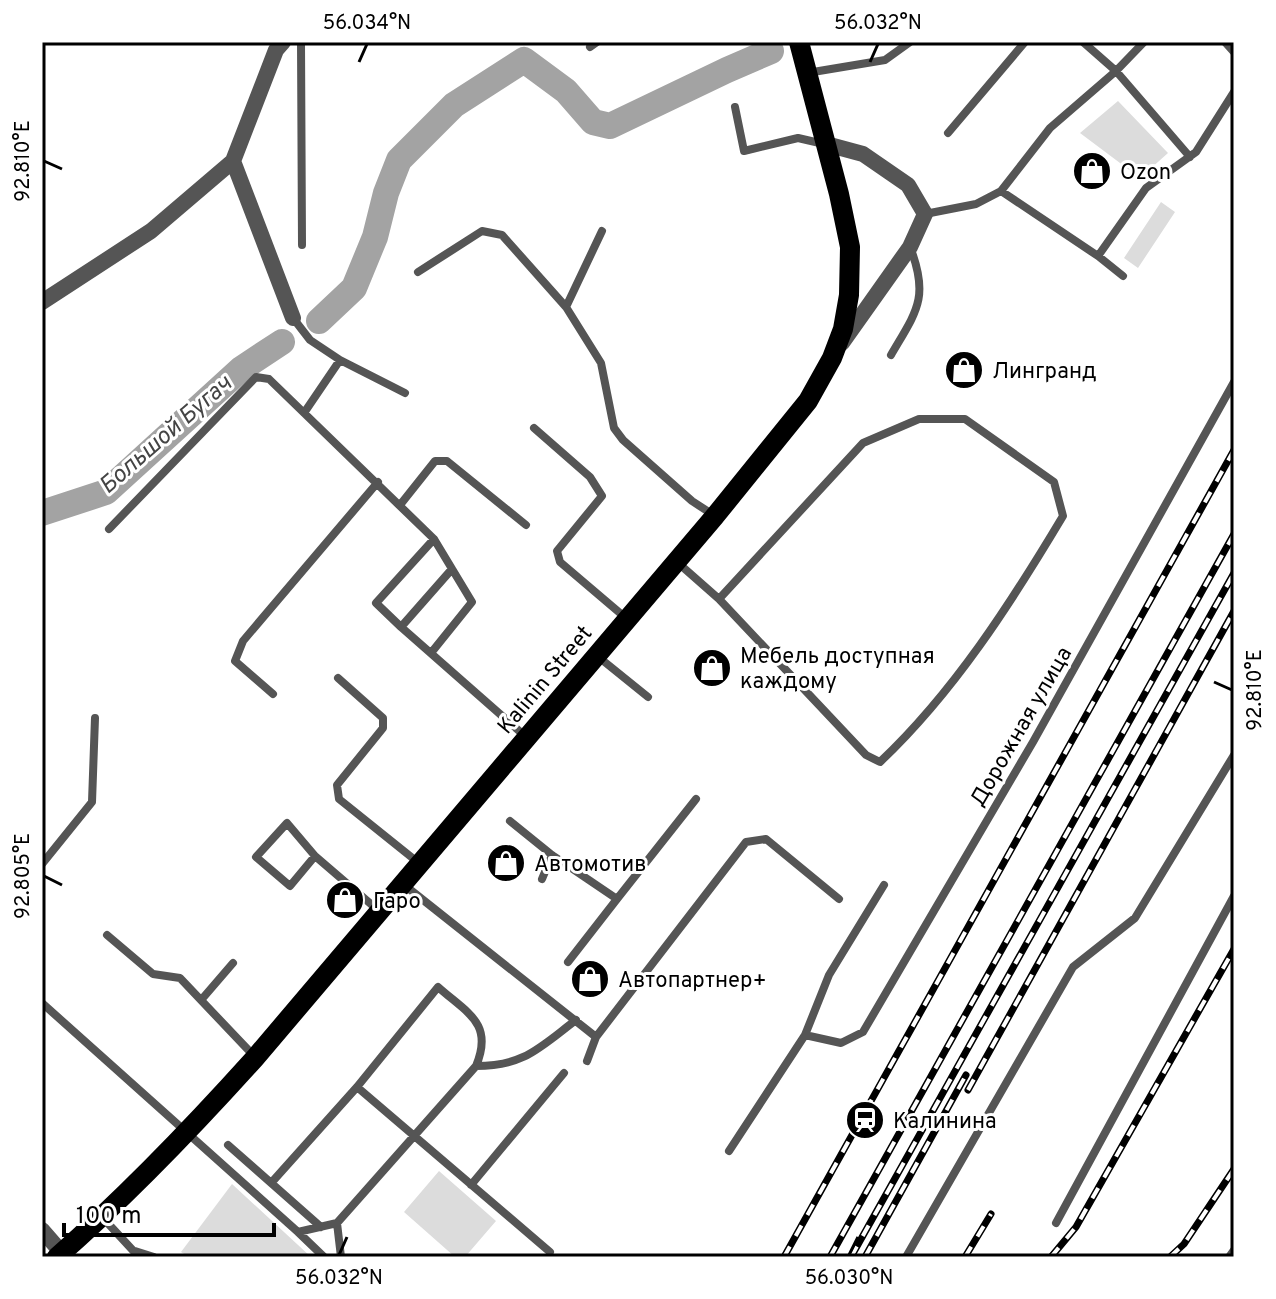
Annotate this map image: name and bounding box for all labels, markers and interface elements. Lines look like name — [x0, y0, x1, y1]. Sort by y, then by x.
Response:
text: 56.034°N — [323, 11, 411, 37]
text: 56.032°N — [834, 11, 922, 37]
text: 92.810°E — [11, 120, 37, 202]
shop icon: Ozon — [1071, 150, 1113, 192]
place label: Ozon — [1120, 160, 1171, 187]
shop icon: Лингранд — [943, 349, 985, 391]
place label: Лингранд — [992, 359, 1097, 386]
water label: Большой Бугач — [94, 369, 240, 501]
street label: Kalinin Street — [493, 621, 599, 740]
street label: Дорожная улица — [965, 642, 1079, 812]
place label: Мебель доступная каждому — [740, 644, 935, 696]
shop icon: Мебель доступная каждому — [691, 647, 733, 689]
text: 92.810°E — [1243, 649, 1269, 731]
text: 92.805°E — [11, 833, 37, 919]
shop icon: Автомотив — [485, 842, 527, 884]
place label: Автомотив — [534, 852, 646, 879]
shop icon: Гаро — [324, 879, 366, 921]
place label: Гаро — [373, 889, 421, 916]
shop icon: Автопартнер+ — [569, 958, 611, 1000]
place label: Автопартнер+ — [618, 968, 767, 995]
station icon: Калинина — [844, 1099, 886, 1141]
place label: Калинина — [893, 1109, 997, 1136]
scale bar — [64, 1187, 274, 1237]
text: 100 m — [76, 1202, 142, 1232]
text: 56.032°N — [295, 1266, 383, 1292]
text: 56.030°N — [805, 1266, 893, 1292]

